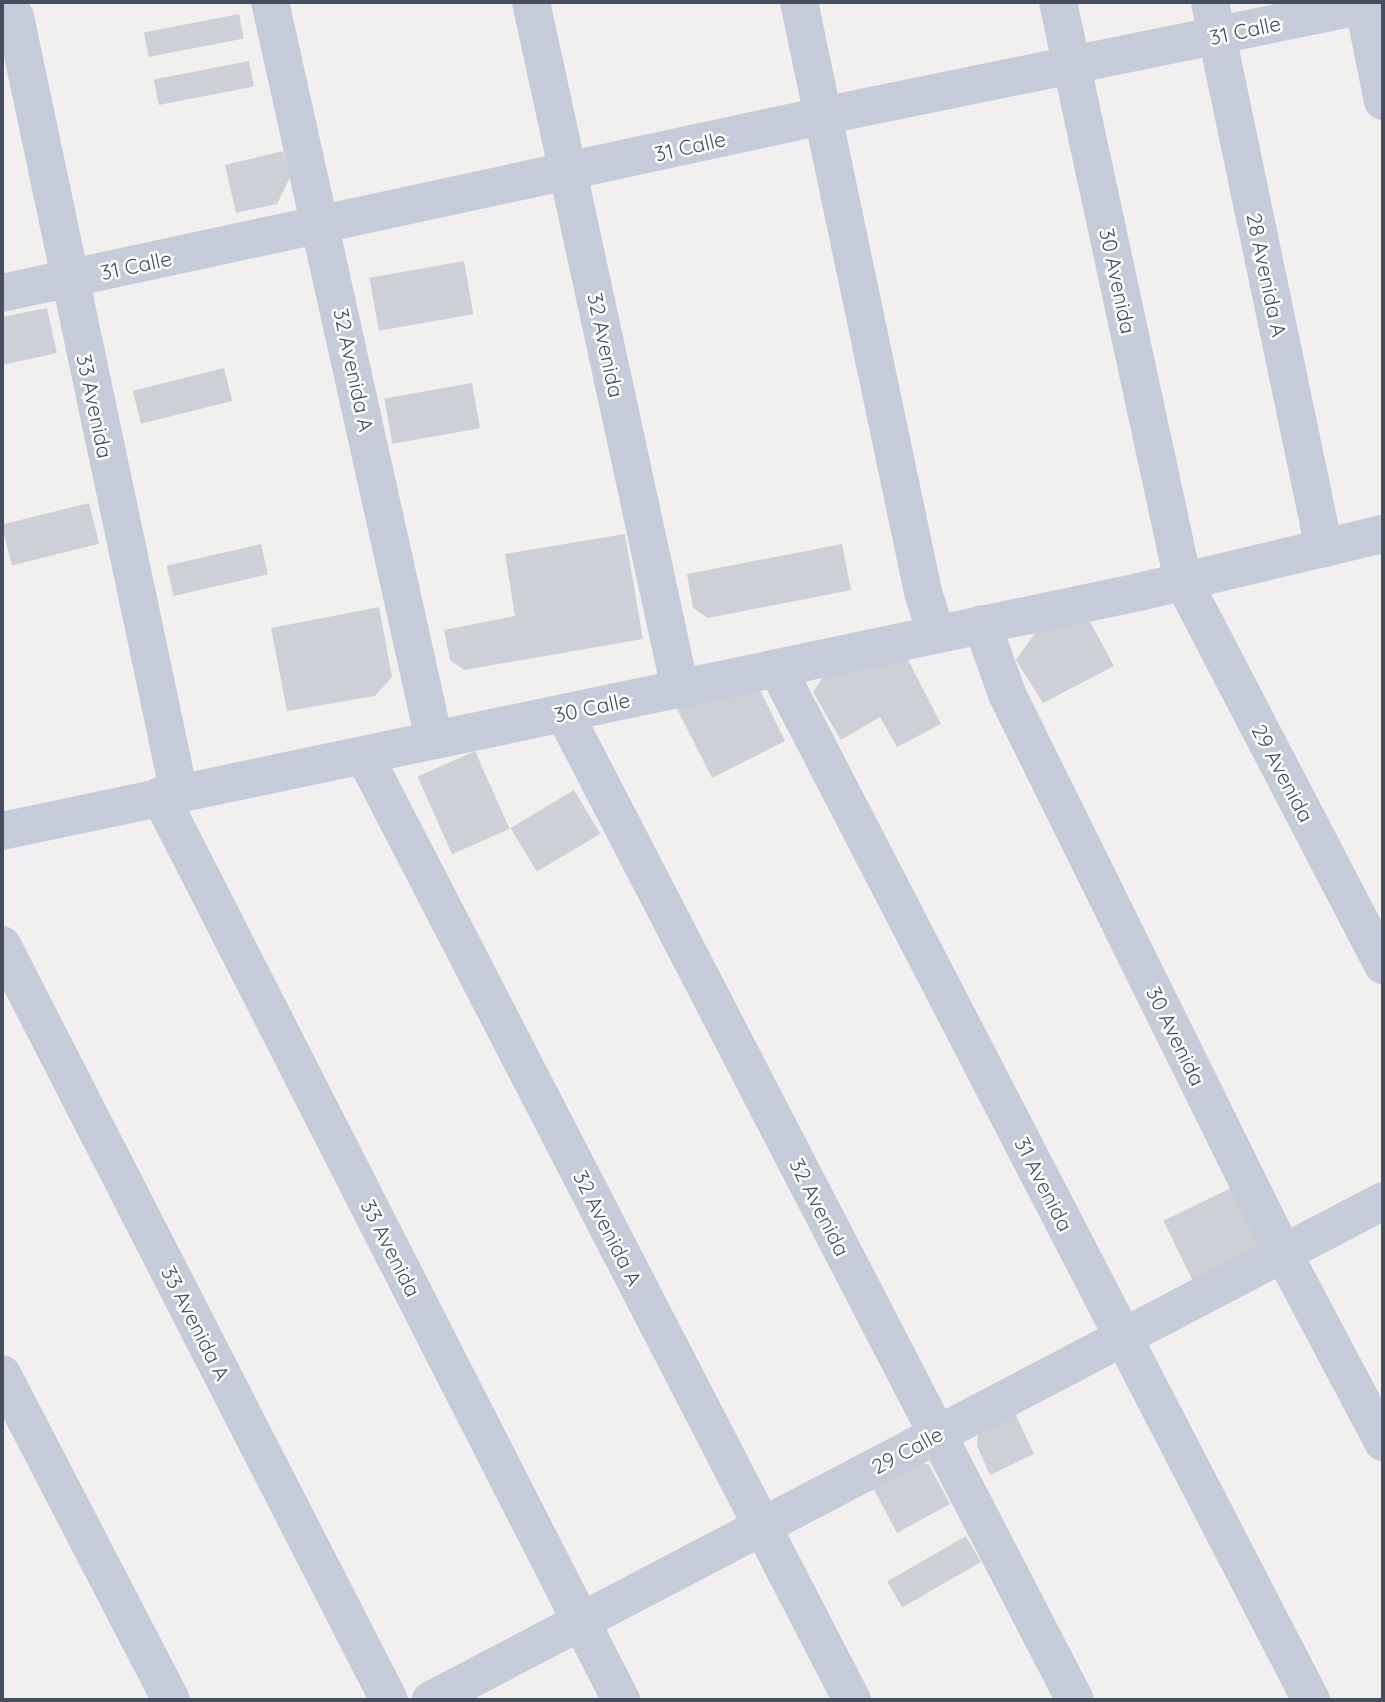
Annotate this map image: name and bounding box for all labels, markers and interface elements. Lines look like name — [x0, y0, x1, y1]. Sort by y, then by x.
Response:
street label: 31 Calle — [1207, 10, 1283, 50]
street label: 31 Calle — [652, 126, 728, 166]
street label: 28 Avenida A — [1242, 211, 1292, 339]
street label: 30 Avenida — [1095, 226, 1141, 336]
street label: 31 Calle — [98, 245, 174, 285]
street label: 32 Avenida — [583, 290, 629, 400]
street label: 32 Avenida A — [329, 306, 379, 434]
street label: 33 Avenida — [72, 352, 118, 460]
street label: 30 Calle — [552, 687, 632, 727]
street label: 29 Avenida — [1247, 720, 1319, 826]
street label: 30 Avenida — [1141, 982, 1211, 1090]
street label: 31 Avenida — [1010, 1133, 1078, 1235]
street label: 32 Avenida — [785, 1154, 855, 1260]
street label: 32 Avenida A — [568, 1166, 648, 1290]
street label: 33 Avenida — [356, 1195, 426, 1301]
street label: 33 Avenida A — [156, 1262, 236, 1384]
street label: 29 Calle — [867, 1421, 947, 1479]

